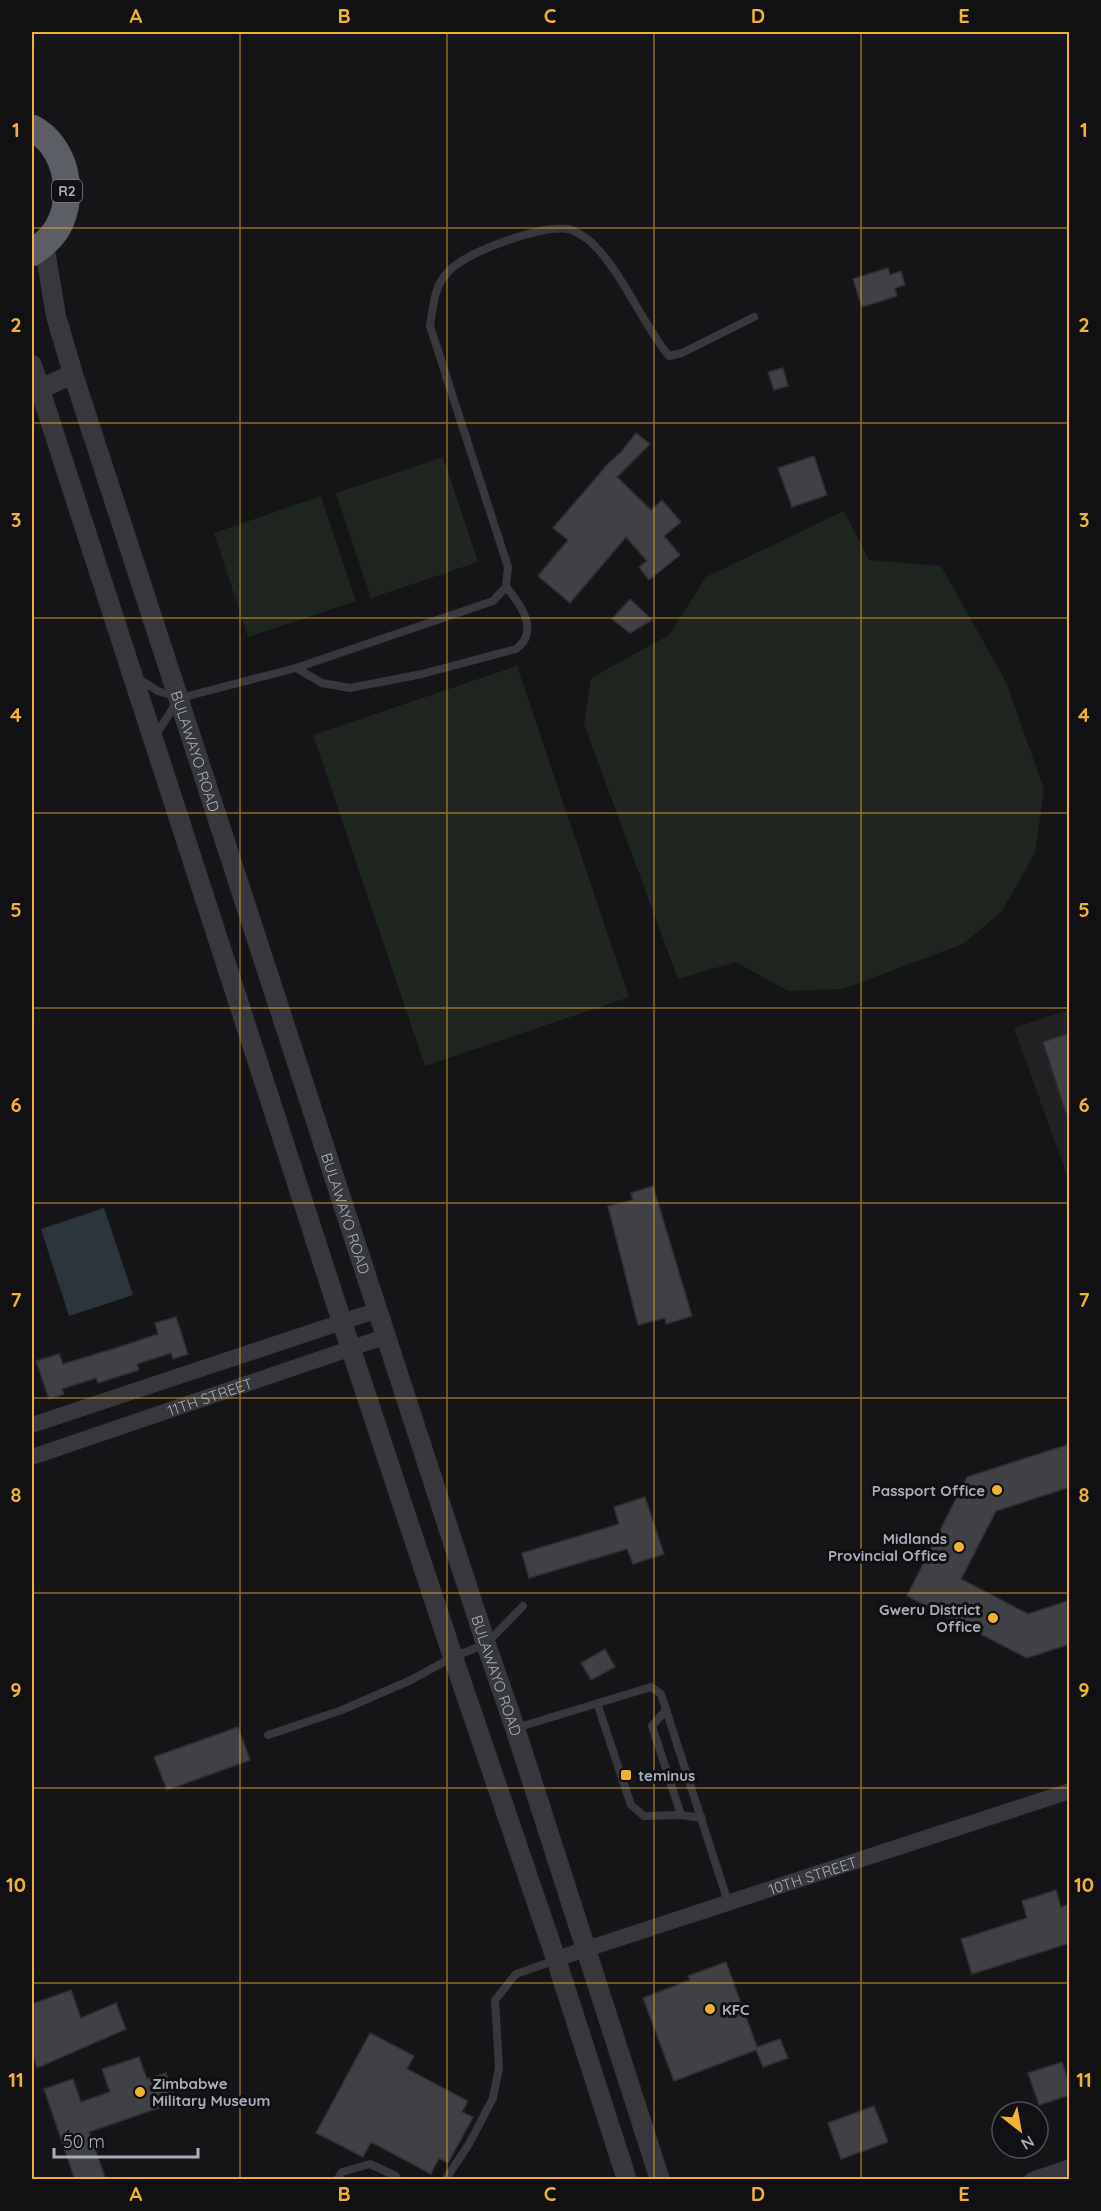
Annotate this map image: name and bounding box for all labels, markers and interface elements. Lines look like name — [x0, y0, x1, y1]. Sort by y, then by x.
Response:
text: A — [130, 3, 143, 28]
text: B — [337, 3, 351, 28]
text: C — [544, 3, 557, 28]
text: D — [751, 3, 765, 28]
text: E — [958, 3, 970, 28]
text: 1 — [12, 117, 20, 142]
text: 1 — [1080, 117, 1088, 142]
road number: R2 — [52, 180, 82, 202]
text: 2 — [10, 312, 22, 337]
text: 2 — [1078, 312, 1090, 337]
text: 3 — [11, 507, 21, 532]
text: 3 — [1079, 507, 1089, 532]
street label: BULAWAYO ROAD — [167, 688, 224, 814]
text: 4 — [10, 702, 22, 727]
text: 4 — [1078, 702, 1090, 727]
text: 5 — [10, 897, 22, 922]
text: 5 — [1078, 897, 1090, 922]
text: 6 — [10, 1092, 22, 1117]
text: 6 — [1078, 1092, 1090, 1117]
street label: BULAWAYO ROAD — [317, 1150, 375, 1277]
text: 7 — [11, 1287, 22, 1312]
text: 7 — [1079, 1287, 1090, 1312]
street label: 11TH STREET — [165, 1373, 255, 1420]
place label: Passport Office — [872, 1481, 985, 1500]
text: 8 — [11, 1482, 22, 1507]
text: 8 — [1079, 1482, 1090, 1507]
marker: Passport Office — [990, 1483, 1004, 1497]
place label: Midlands Provincial Office — [828, 1529, 947, 1565]
marker: Midlands Provincial Office — [952, 1540, 966, 1554]
place label: Gweru District Office — [879, 1600, 981, 1636]
marker: Gweru District Office — [986, 1611, 1000, 1625]
street label: BULAWAYO ROAD — [468, 1612, 526, 1738]
text: 9 — [10, 1677, 22, 1702]
text: 9 — [1078, 1677, 1090, 1702]
place label: teminus — [638, 1766, 695, 1785]
marker: teminus — [619, 1768, 633, 1782]
street label: 10TH STREET — [766, 1852, 859, 1898]
text: 10 — [6, 1872, 26, 1897]
text: 10 — [1074, 1872, 1094, 1897]
place label: KFC — [722, 2000, 750, 2019]
marker: KFC — [703, 2002, 717, 2016]
text: 11 — [8, 2067, 24, 2092]
text: 11 — [1076, 2067, 1092, 2092]
place label: Zimbabwe Military Museum — [152, 2074, 270, 2110]
marker: Zimbabwe Military Museum — [133, 2085, 147, 2099]
north arrow — [990, 2100, 1050, 2160]
scale bar — [54, 2121, 198, 2159]
text: 50 m — [63, 2130, 105, 2153]
text: N — [1018, 2131, 1038, 2154]
text: A — [130, 2181, 143, 2206]
text: B — [337, 2181, 351, 2206]
text: C — [544, 2181, 557, 2206]
text: D — [751, 2181, 765, 2206]
text: E — [958, 2181, 970, 2206]

